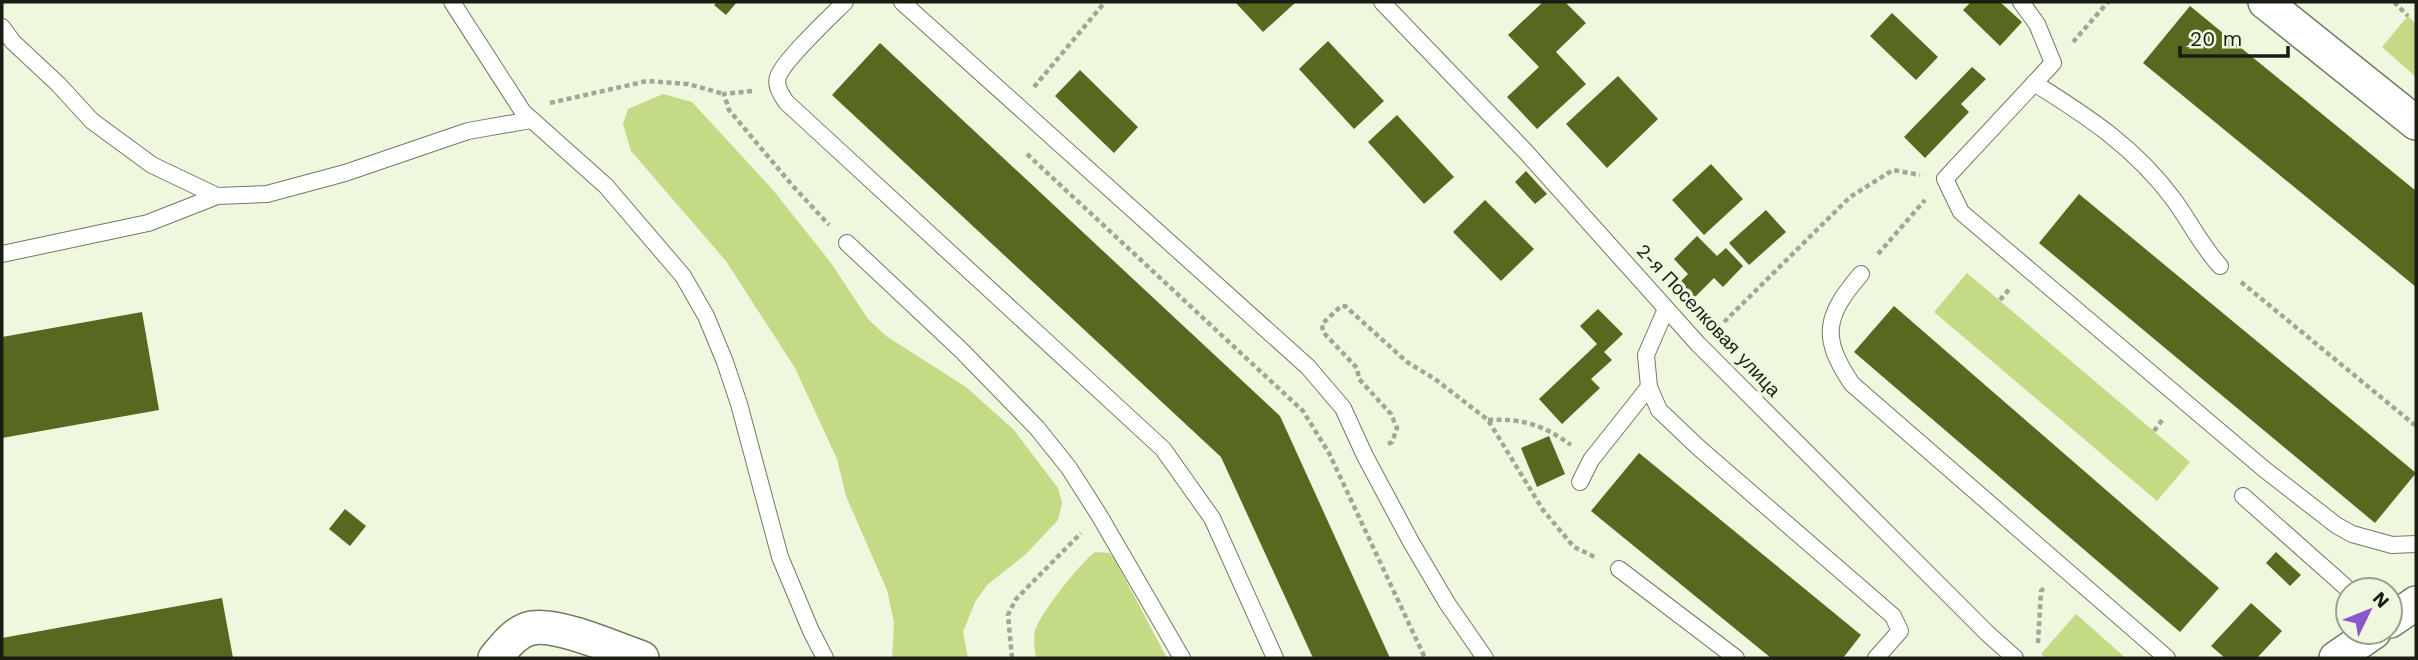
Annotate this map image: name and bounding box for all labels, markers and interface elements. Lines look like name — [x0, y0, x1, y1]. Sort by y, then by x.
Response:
scale bar — [2180, 14, 2288, 58]
text: 20 m — [2190, 26, 2242, 51]
street label: 2-я Поселковая улица — [1632, 239, 1786, 402]
north arrow — [2334, 576, 2404, 646]
text: N — [2368, 587, 2394, 613]

